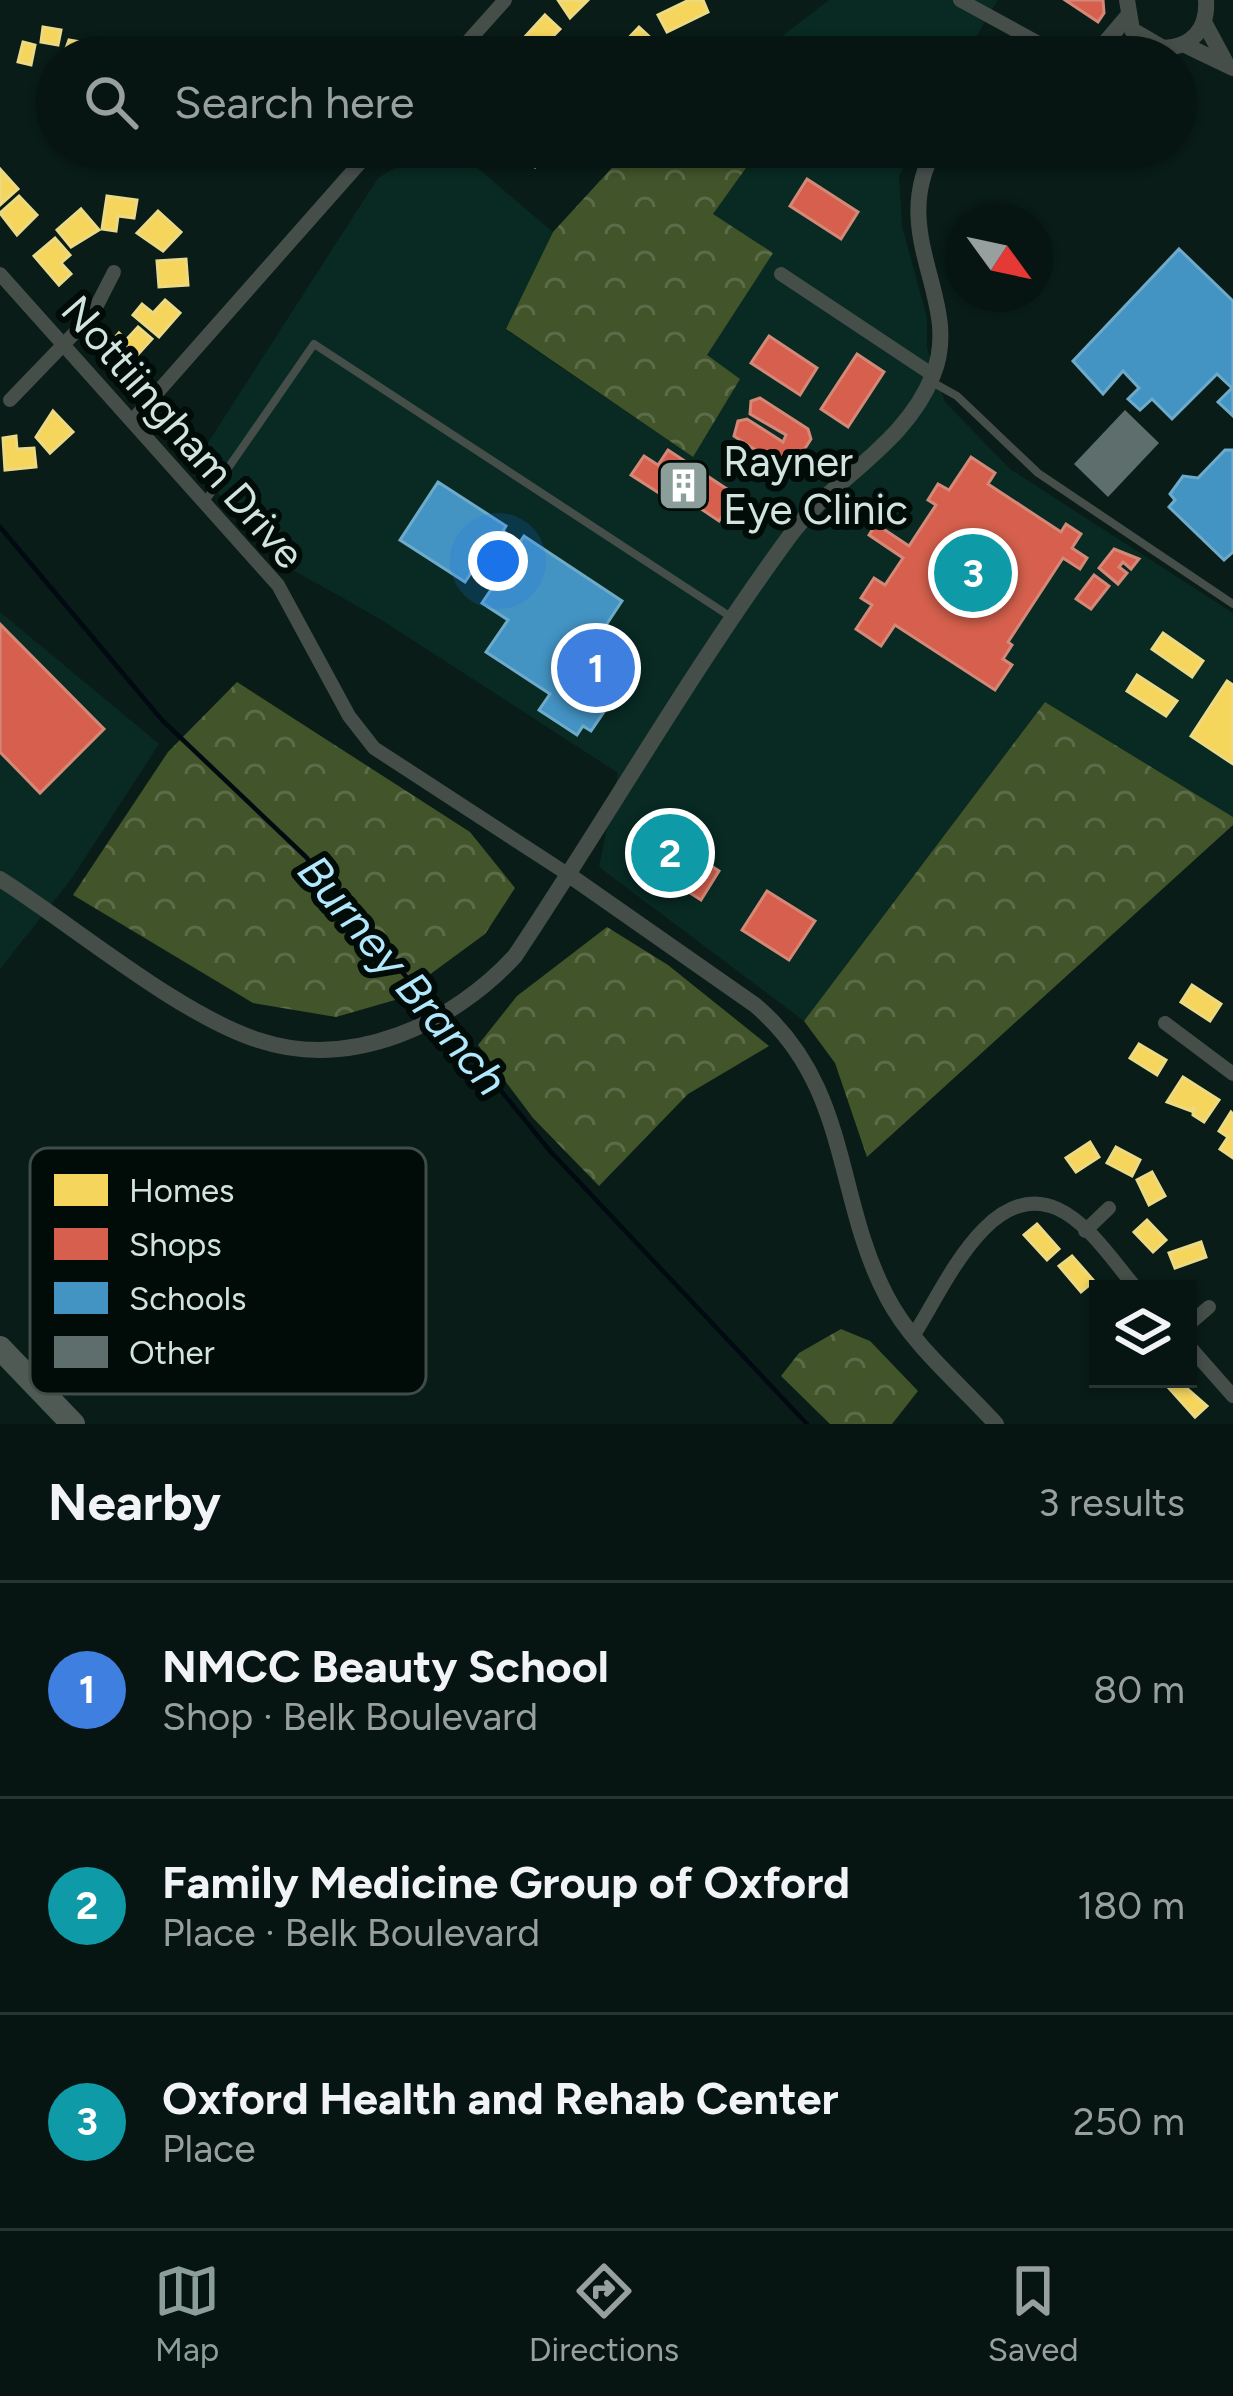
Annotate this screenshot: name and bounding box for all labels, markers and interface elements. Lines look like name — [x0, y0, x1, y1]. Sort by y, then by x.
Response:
search box — [36, 36, 1197, 168]
icon: search — [78, 69, 144, 135]
text: Search here — [174, 75, 414, 129]
north arrow — [945, 204, 1053, 312]
street label: Nottiingham Drive — [51, 285, 315, 579]
place label: Rayner Eye Clinic — [723, 436, 908, 535]
building icon: Rayner Eye Clinic — [656, 457, 712, 513]
pin: 3 — [934, 528, 1012, 618]
your location — [468, 531, 528, 591]
pin: 1 — [557, 623, 635, 713]
pin: 2 — [631, 808, 709, 898]
water label: Burney Branch — [287, 844, 519, 1106]
legend — [30, 1148, 426, 1394]
text: Homes — [129, 1171, 234, 1210]
text: Shops — [129, 1225, 222, 1264]
text: Schools — [129, 1279, 246, 1318]
map controls — [1089, 1280, 1197, 1388]
button: layers — [1089, 1280, 1197, 1388]
text: Other — [129, 1333, 215, 1372]
text: Nearby — [48, 1472, 221, 1533]
text: 3 results — [1038, 1479, 1185, 1526]
text: NMCC Beauty School — [162, 1639, 609, 1693]
text: 1 — [79, 1666, 95, 1713]
text: 80 m — [1093, 1666, 1185, 1713]
text: Shop · Belk Boulevard — [162, 1693, 538, 1740]
text: Family Medicine Group of Oxford — [162, 1855, 850, 1909]
text: 2 — [76, 1882, 98, 1929]
text: 180 m — [1077, 1882, 1185, 1929]
text: Place · Belk Boulevard — [162, 1909, 540, 1956]
text: Oxford Health and Rehab Center — [162, 2071, 839, 2125]
text: 3 — [76, 2098, 98, 2145]
text: 250 m — [1073, 2098, 1185, 2145]
text: Place — [162, 2125, 255, 2172]
tab: Map — [154, 2258, 220, 2369]
tab: Directions — [529, 2258, 679, 2369]
tab: Saved — [988, 2258, 1079, 2369]

